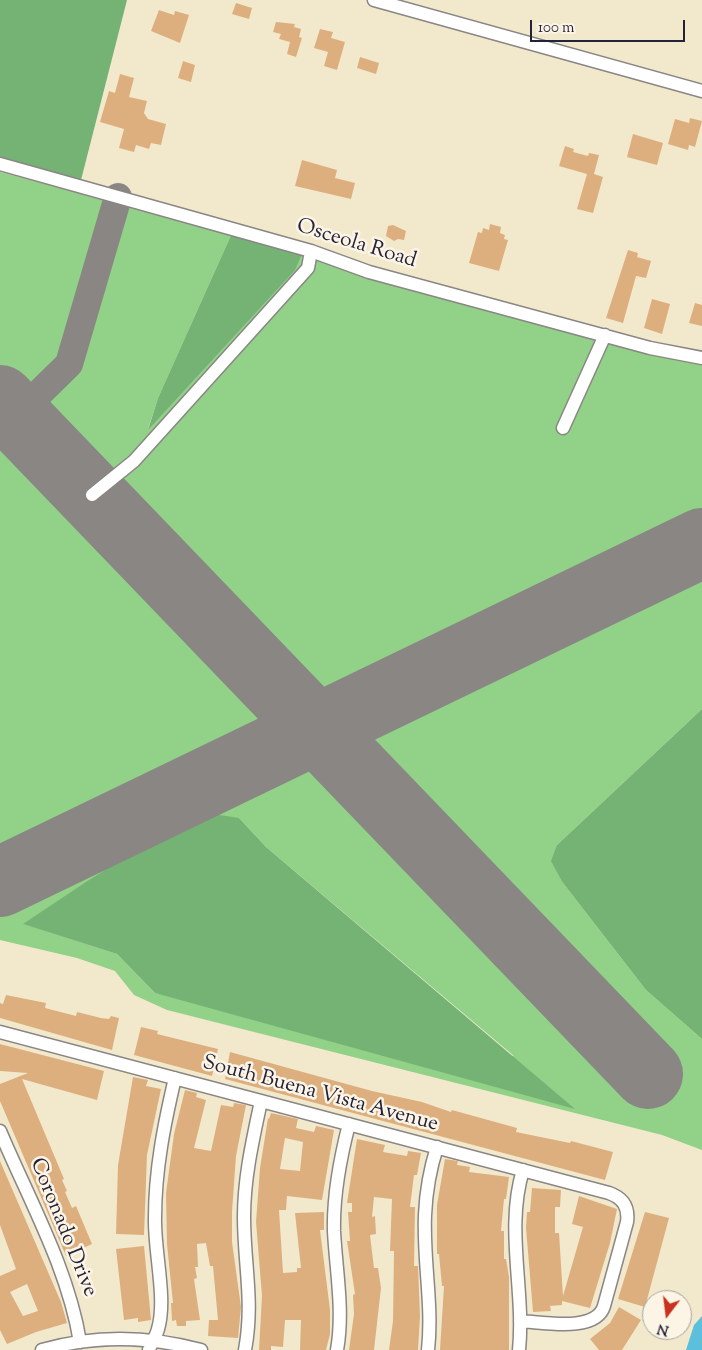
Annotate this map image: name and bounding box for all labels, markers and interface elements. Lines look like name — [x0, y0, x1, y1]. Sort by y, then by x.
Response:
scale bar — [532, 10, 687, 42]
text: 100 m — [538, 18, 574, 39]
street label: Osceola Road — [293, 215, 419, 275]
street label: South Buena Vista Avenue — [199, 1051, 441, 1139]
street label: Coronado Drive — [23, 1155, 101, 1301]
north arrow — [642, 1290, 692, 1340]
text: N — [655, 1317, 671, 1340]

